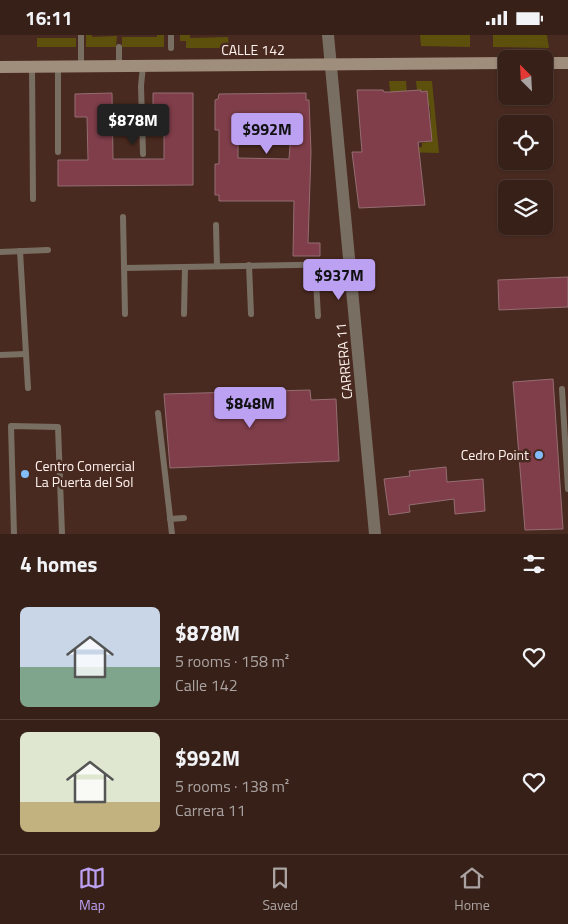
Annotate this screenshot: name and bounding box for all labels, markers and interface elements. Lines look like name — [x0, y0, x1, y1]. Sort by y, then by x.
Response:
text: 16:11 — [25, 3, 72, 32]
street label: CALLE 142 — [221, 39, 285, 60]
north arrow — [498, 50, 552, 105]
map controls — [498, 50, 553, 235]
pin: $878M — [98, 103, 168, 146]
text: $878M — [108, 108, 158, 132]
pin: $992M — [232, 113, 302, 155]
button: locate — [498, 115, 553, 170]
text: $992M — [242, 117, 292, 141]
button: layers — [498, 180, 553, 235]
pin: $937M — [304, 259, 374, 301]
text: $937M — [314, 263, 364, 287]
street label: CARRERA 11 — [330, 322, 357, 400]
pin: $848M — [215, 387, 285, 429]
text: $848M — [225, 391, 275, 415]
place label: Cedro Point — [461, 444, 529, 465]
marker: Cedro Point — [533, 449, 545, 461]
place label: Centro Comercial La Puerta del Sol — [35, 455, 135, 492]
marker: Centro Comercial La Puerta del Sol — [19, 468, 31, 480]
text: 4 homes — [20, 548, 97, 580]
icon: filters — [520, 550, 548, 578]
text: $878M — [175, 617, 240, 649]
icon: home — [60, 627, 120, 687]
icon: heart — [520, 643, 548, 671]
text: 5 rooms · 158 m² — [175, 649, 289, 673]
text: Calle 142 — [175, 673, 238, 697]
text: $992M — [175, 742, 240, 774]
icon: home — [60, 752, 120, 812]
icon: heart — [520, 768, 548, 796]
text: 5 rooms · 138 m² — [175, 774, 289, 798]
text: Carrera 11 — [175, 798, 246, 822]
tab: Map — [78, 864, 106, 915]
tab: Saved — [262, 864, 298, 915]
tab: Home — [454, 864, 490, 915]

